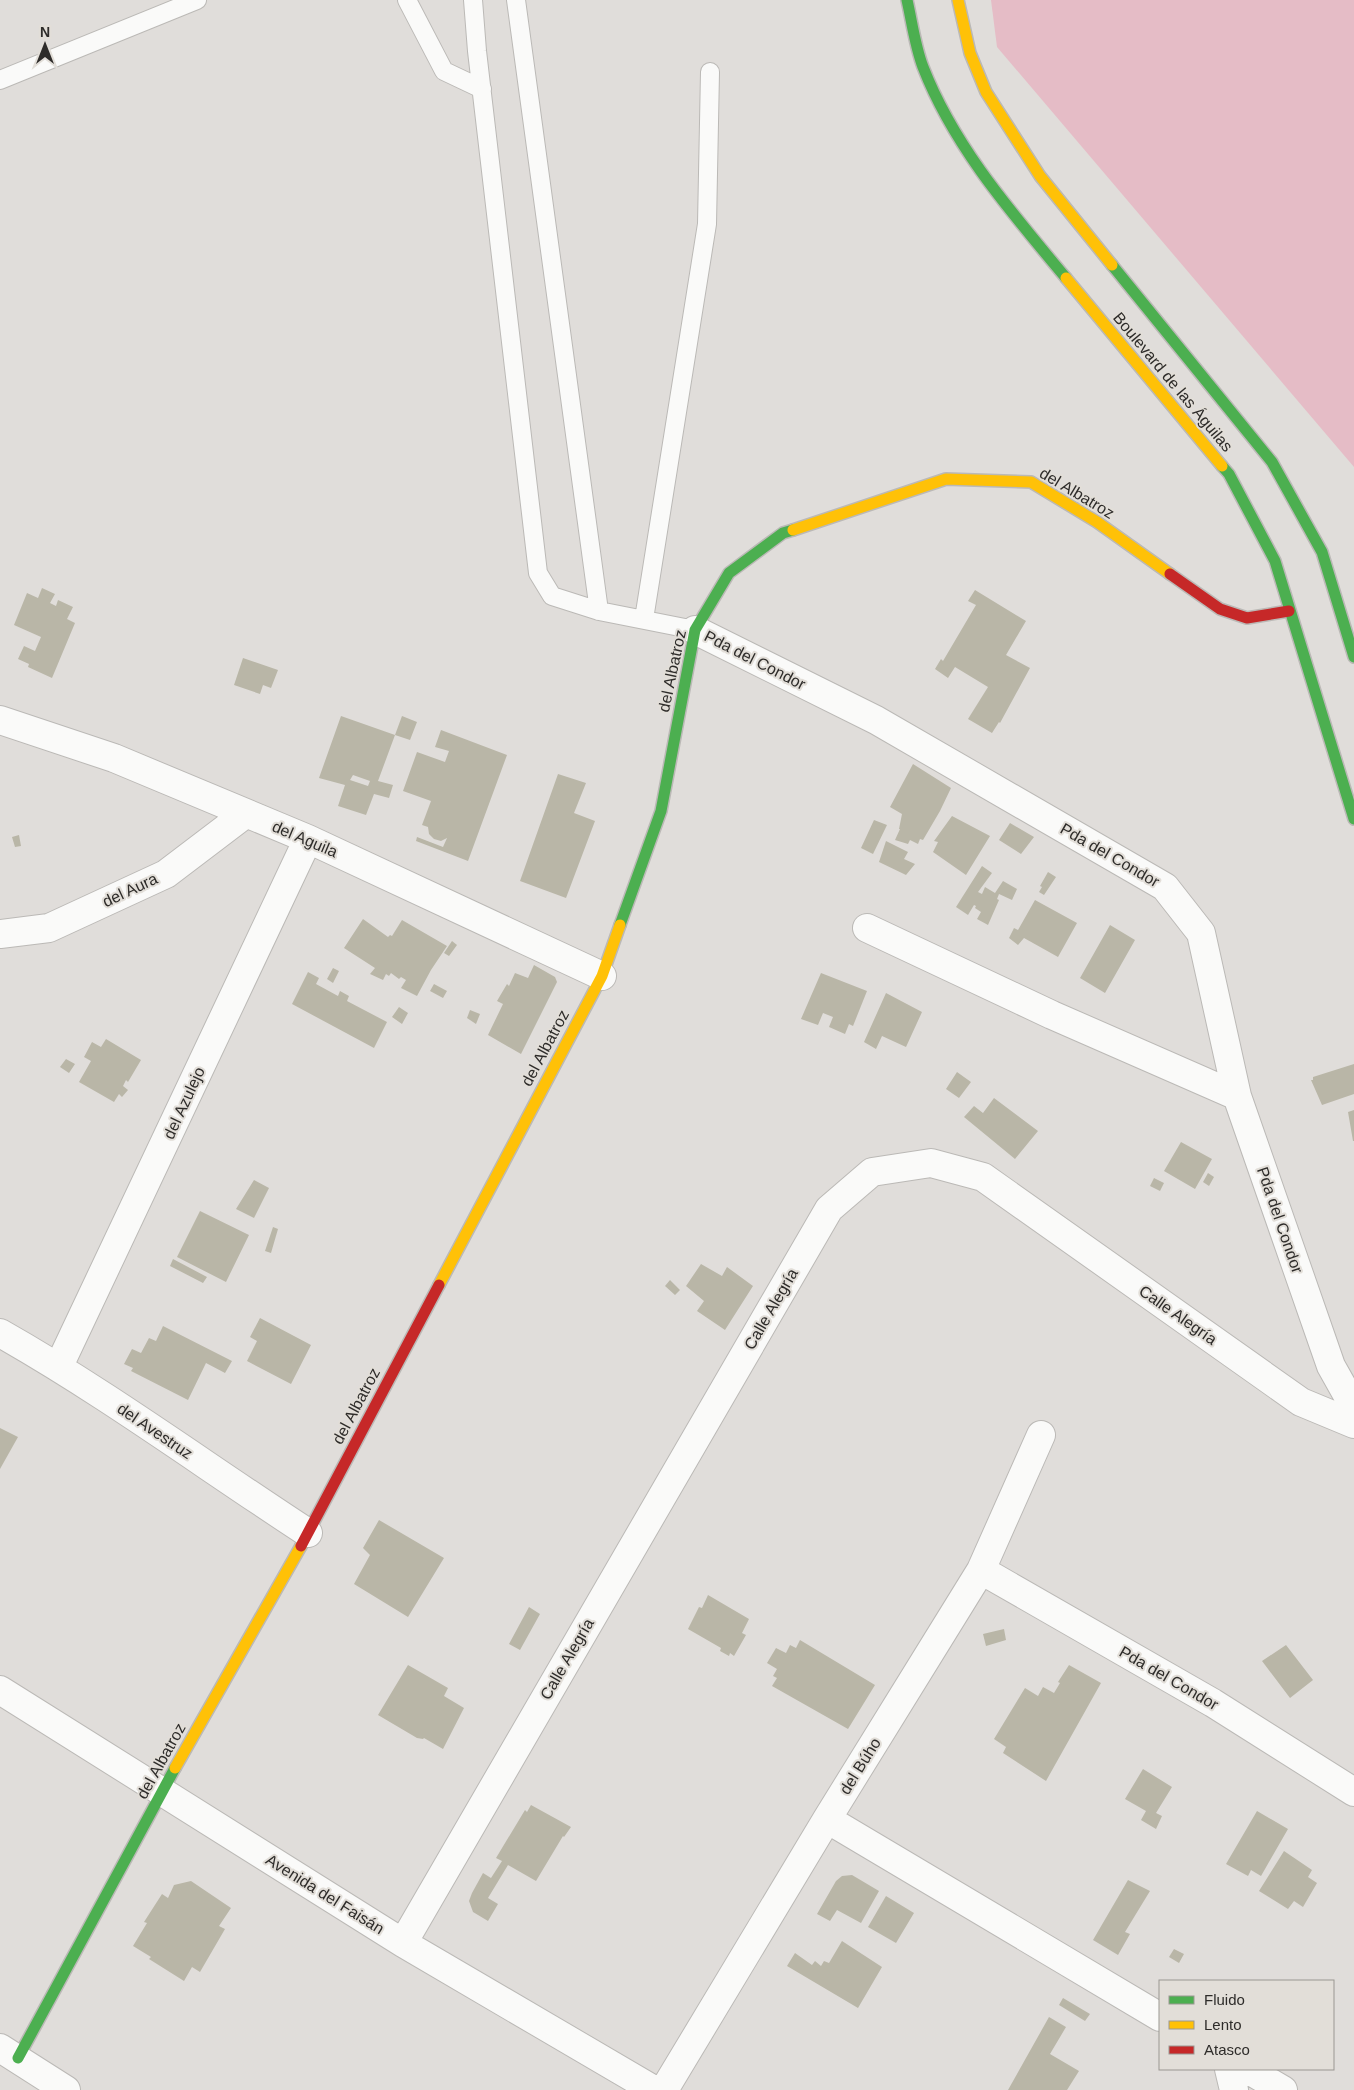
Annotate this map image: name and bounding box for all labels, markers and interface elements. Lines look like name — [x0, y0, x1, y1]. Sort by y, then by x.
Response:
north arrow — [20, 20, 70, 70]
text: N — [40, 24, 50, 40]
street label: Boulevard de las Águilas — [1110, 308, 1237, 455]
street label: del Albatroz — [1037, 464, 1117, 522]
street label: Pda del Condor — [702, 627, 809, 693]
street label: del Albatroz — [655, 628, 689, 714]
street label: del Aguila — [270, 818, 340, 860]
street label: Pda del Condor — [1058, 820, 1163, 890]
street label: del Aura — [100, 870, 160, 910]
street label: del Albatroz — [518, 1007, 572, 1089]
street label: del Azulejo — [160, 1064, 208, 1142]
street label: Pda del Condor — [1254, 1165, 1306, 1276]
street label: Calle Alegría — [741, 1265, 801, 1353]
street label: Calle Alegría — [1136, 1282, 1220, 1348]
street label: del Albatroz — [329, 1365, 383, 1447]
street label: del Avestruz — [114, 1400, 196, 1462]
street label: Calle Alegría — [537, 1615, 597, 1703]
street label: Pda del Condor — [1117, 1643, 1222, 1713]
street label: del Albatroz — [133, 1720, 189, 1802]
street label: del Búho — [836, 1735, 884, 1797]
street label: Avenida del Faisán — [263, 1851, 387, 1937]
legend — [1159, 1980, 1334, 2070]
text: Fluido — [1204, 1991, 1245, 2008]
text: Lento — [1204, 2016, 1242, 2033]
text: Atasco — [1204, 2041, 1250, 2058]

